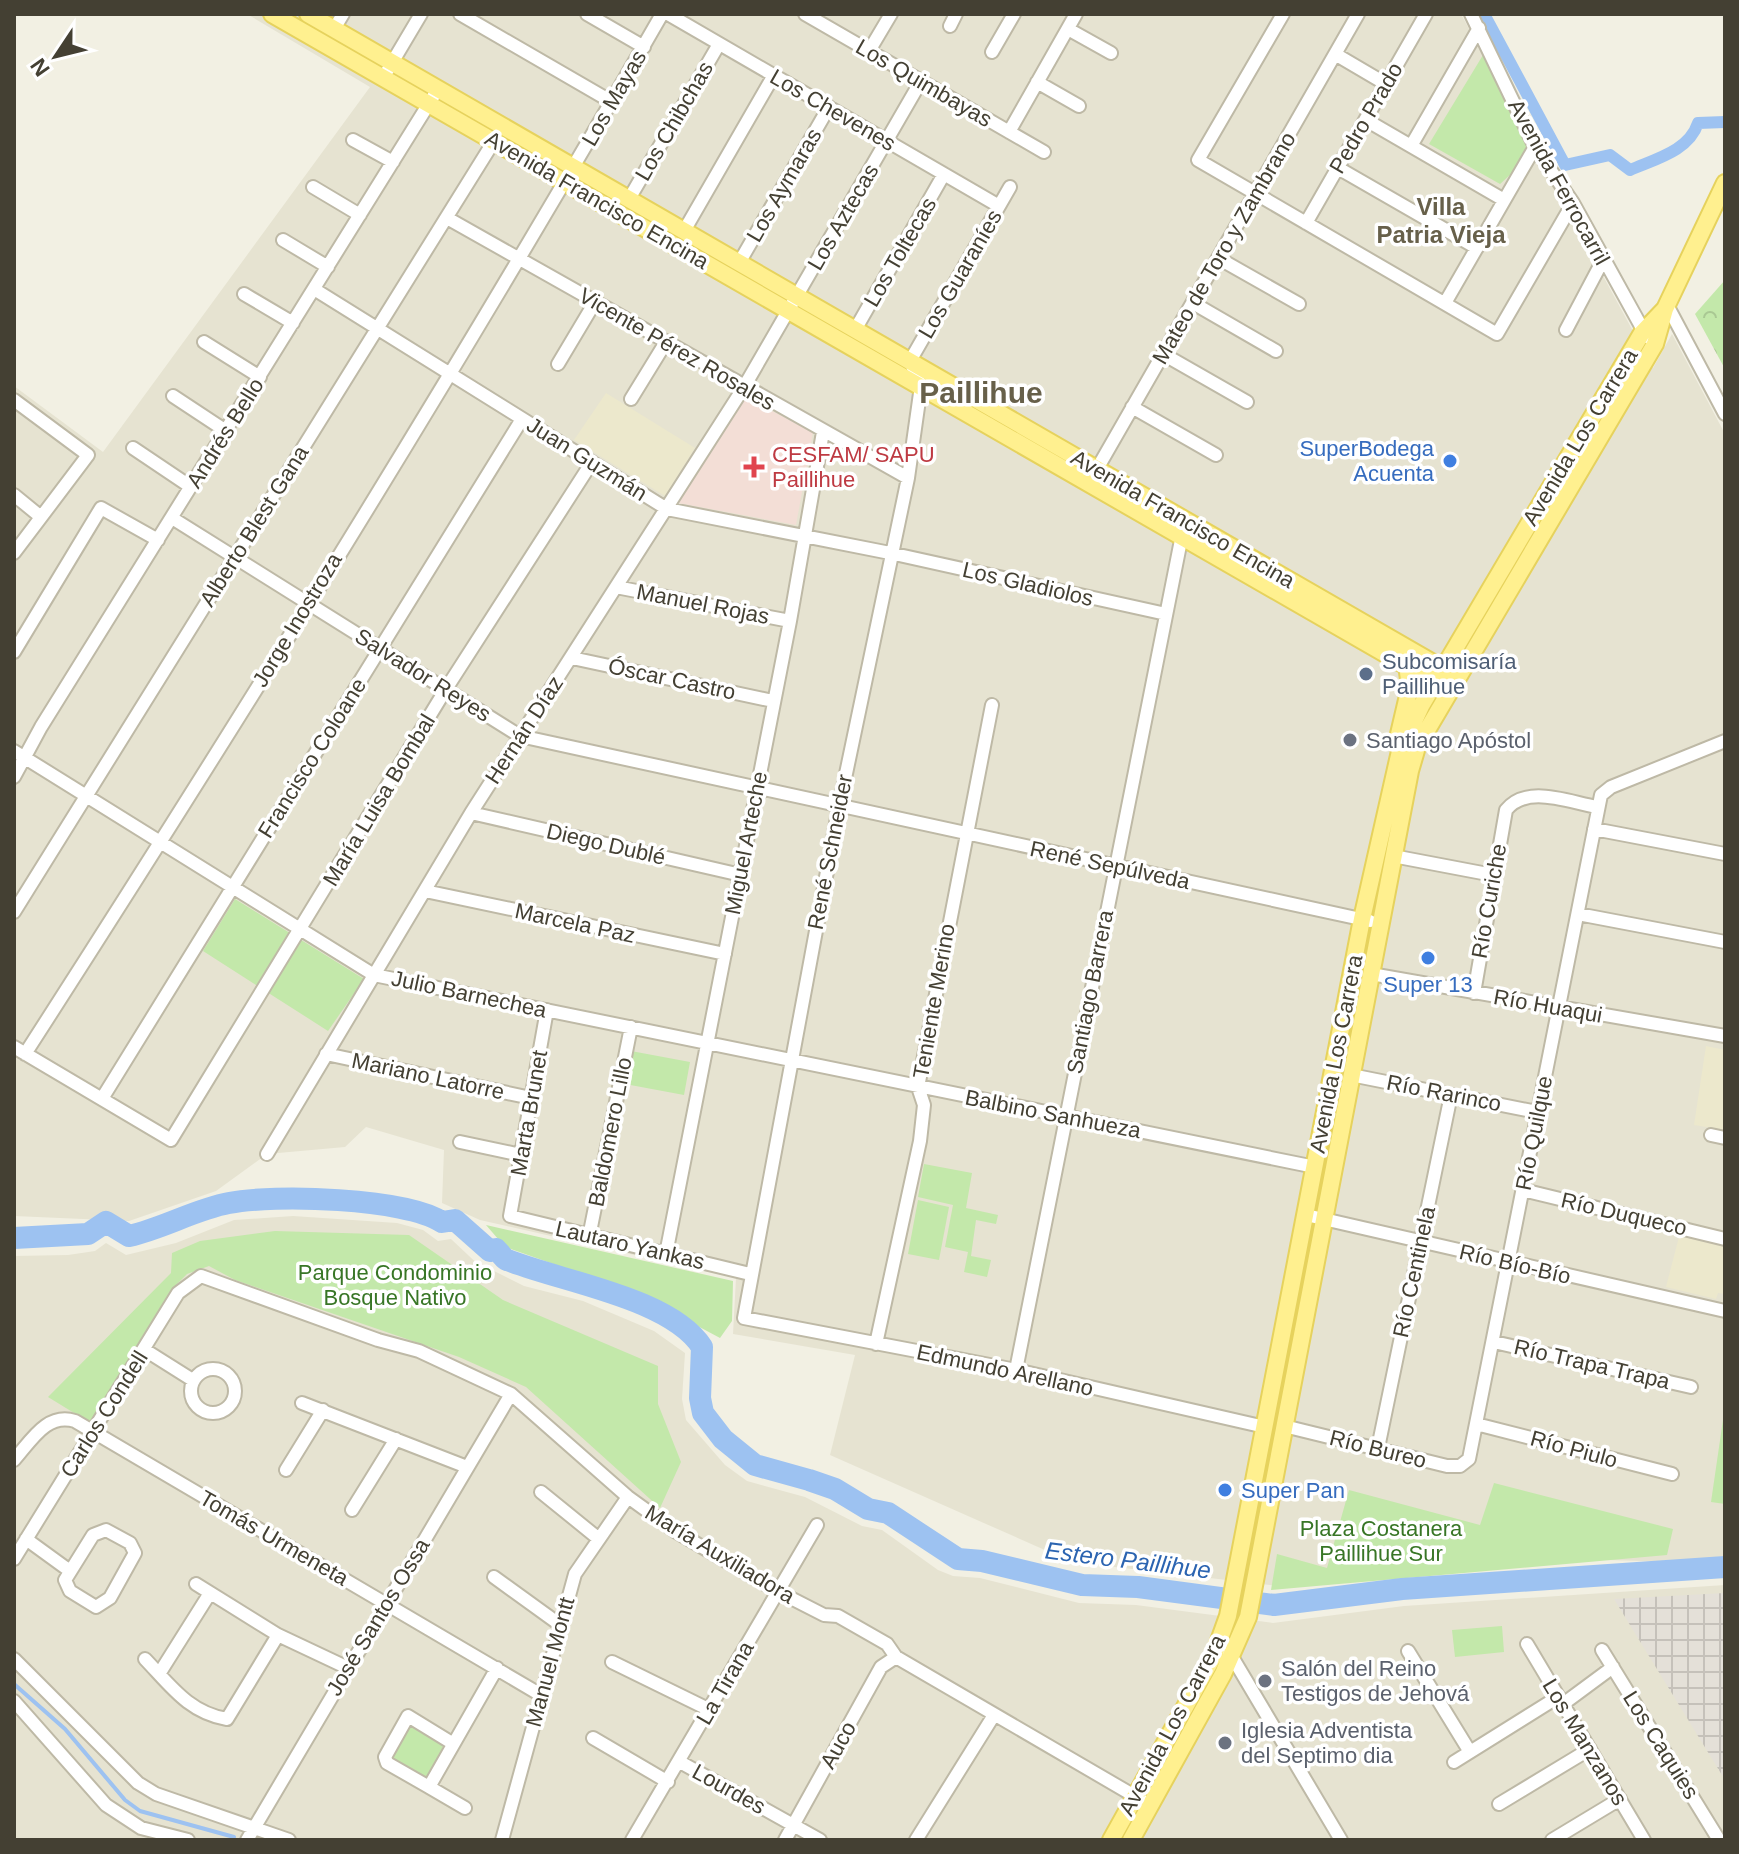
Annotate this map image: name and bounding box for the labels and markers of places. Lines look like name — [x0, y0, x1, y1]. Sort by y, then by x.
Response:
place label: SuperBodega Acuenta — [1299, 436, 1435, 486]
place label: CESFAM/ SAPU Paillihue — [772, 442, 935, 492]
marker: SuperBodega Acuenta — [1441, 452, 1459, 470]
marker: CESFAM/ SAPU Paillihue — [743, 456, 765, 478]
place label: Subcomisaría Paillihue — [1382, 649, 1517, 699]
marker: Subcomisaría Paillihue — [1357, 665, 1375, 683]
place label: Santiago Apóstol — [1366, 728, 1531, 753]
marker: Santiago Apóstol — [1341, 731, 1359, 749]
marker: Super 13 — [1419, 949, 1437, 967]
place label: Super 13 — [1383, 972, 1473, 997]
place label: Super Pan — [1241, 1478, 1345, 1503]
marker: Super Pan — [1216, 1481, 1234, 1499]
place label: Salón del Reino Testigos de Jehová — [1281, 1656, 1470, 1706]
marker: Salón del Reino Testigos de Jehová — [1256, 1672, 1274, 1690]
place label: Iglesia Adventista del Septimo dia — [1241, 1718, 1413, 1768]
marker: Iglesia Adventista del Septimo dia — [1216, 1734, 1234, 1752]

